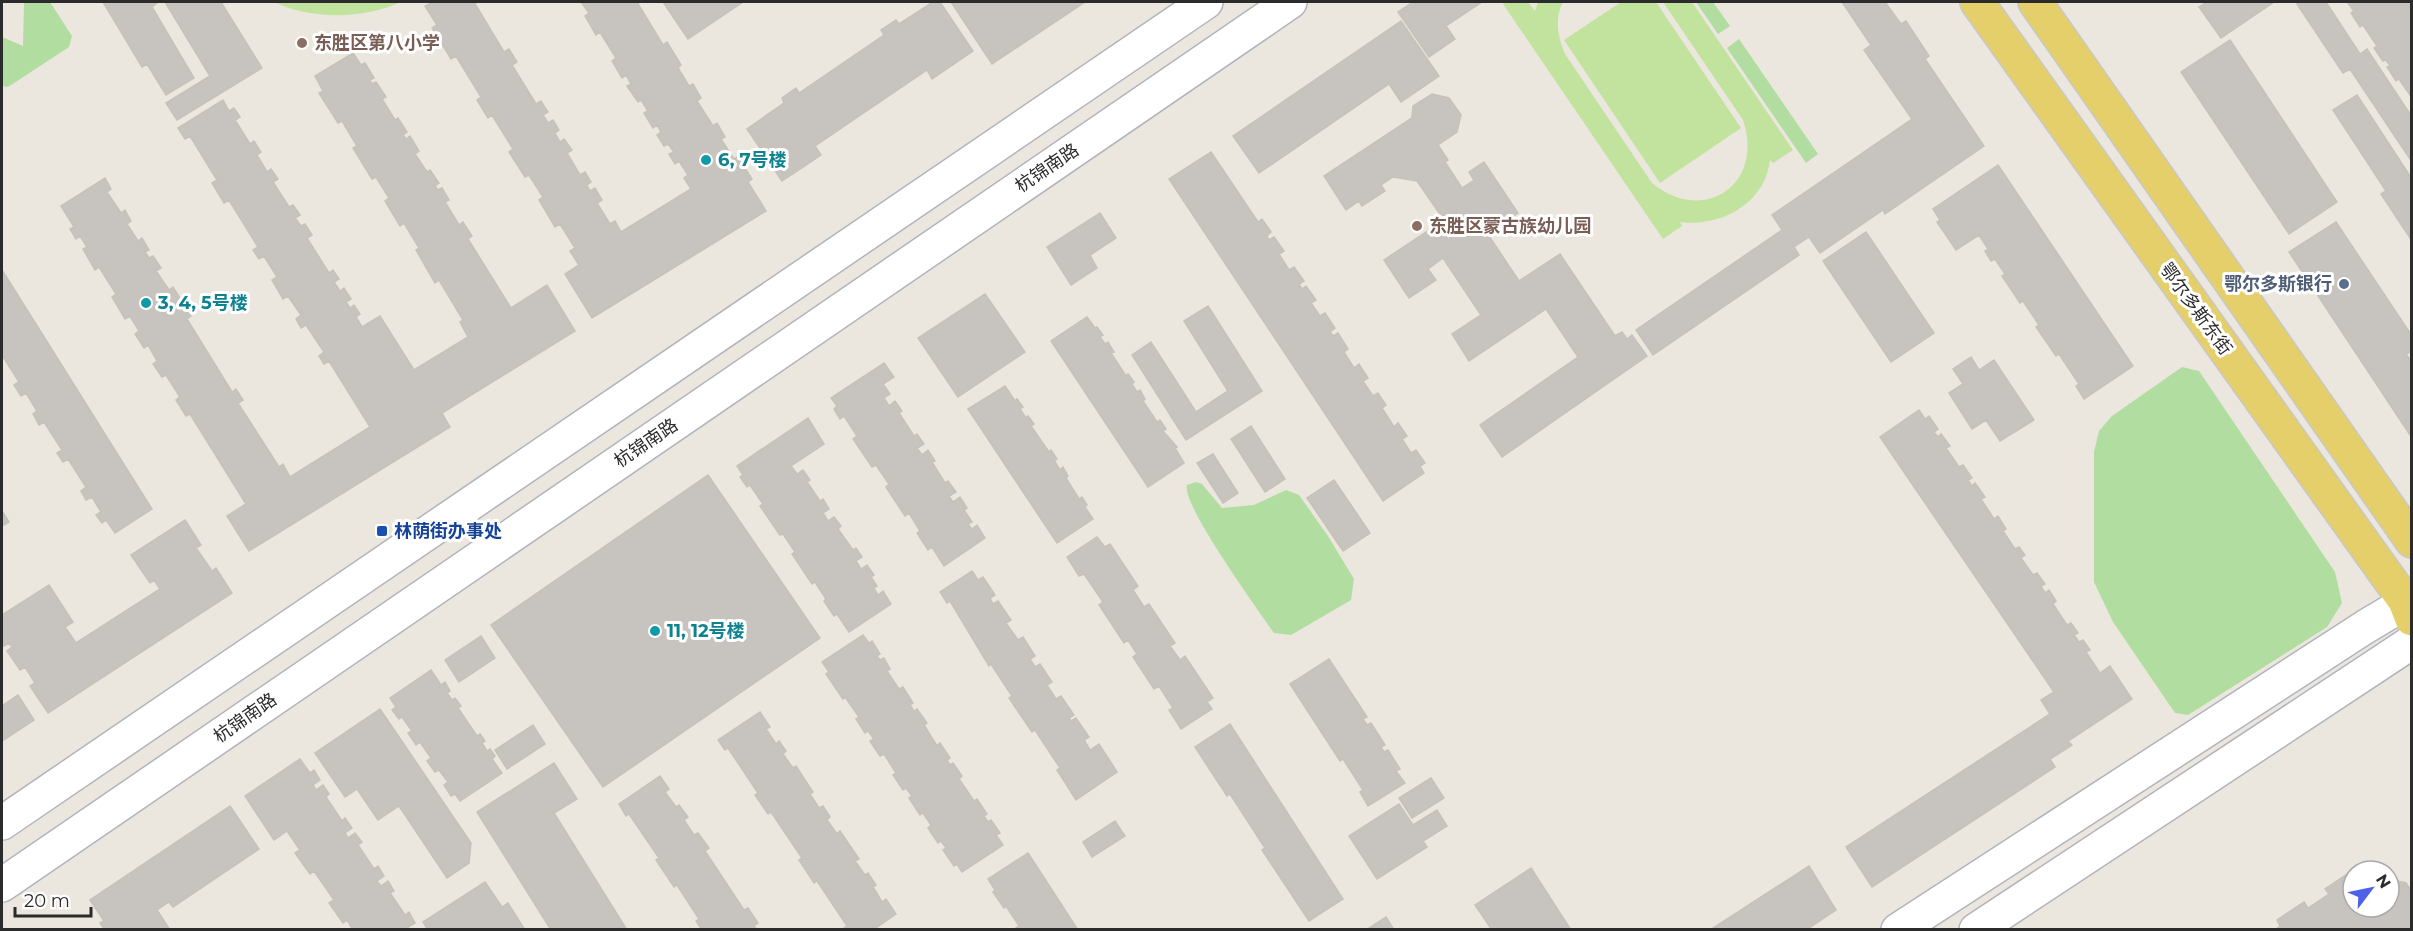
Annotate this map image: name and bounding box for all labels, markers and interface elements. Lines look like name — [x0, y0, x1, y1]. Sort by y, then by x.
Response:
place label: 东胜区第八小学 — [314, 32, 440, 54]
marker: 东胜区第八小学 — [295, 36, 309, 50]
street label: 杭锦南路 — [1011, 139, 1083, 197]
place label: 6, 7号楼 — [718, 149, 787, 171]
marker: 6, 7号楼 — [699, 153, 713, 167]
place label: 东胜区蒙古族幼儿园 — [1429, 215, 1591, 237]
marker: 东胜区蒙古族幼儿园 — [1410, 219, 1424, 233]
street label: 鄂尔多斯东街 — [2155, 259, 2237, 359]
place label: 鄂尔多斯银行 — [2224, 273, 2332, 295]
marker: 鄂尔多斯银行 — [2337, 277, 2351, 291]
place label: 3, 4, 5号楼 — [157, 292, 248, 314]
marker: 3, 4, 5号楼 — [139, 296, 153, 310]
street label: 杭锦南路 — [610, 414, 682, 472]
place label: 林荫街办事处 — [394, 520, 502, 542]
marker: 林荫街办事处 — [375, 524, 389, 538]
place label: 11, 12号楼 — [667, 620, 745, 642]
marker: 11, 12号楼 — [648, 624, 662, 638]
street label: 杭锦南路 — [209, 688, 281, 748]
north arrow — [2341, 859, 2401, 919]
text: N — [2372, 871, 2395, 892]
scale bar — [15, 880, 92, 918]
text: 20 m — [24, 890, 70, 912]

